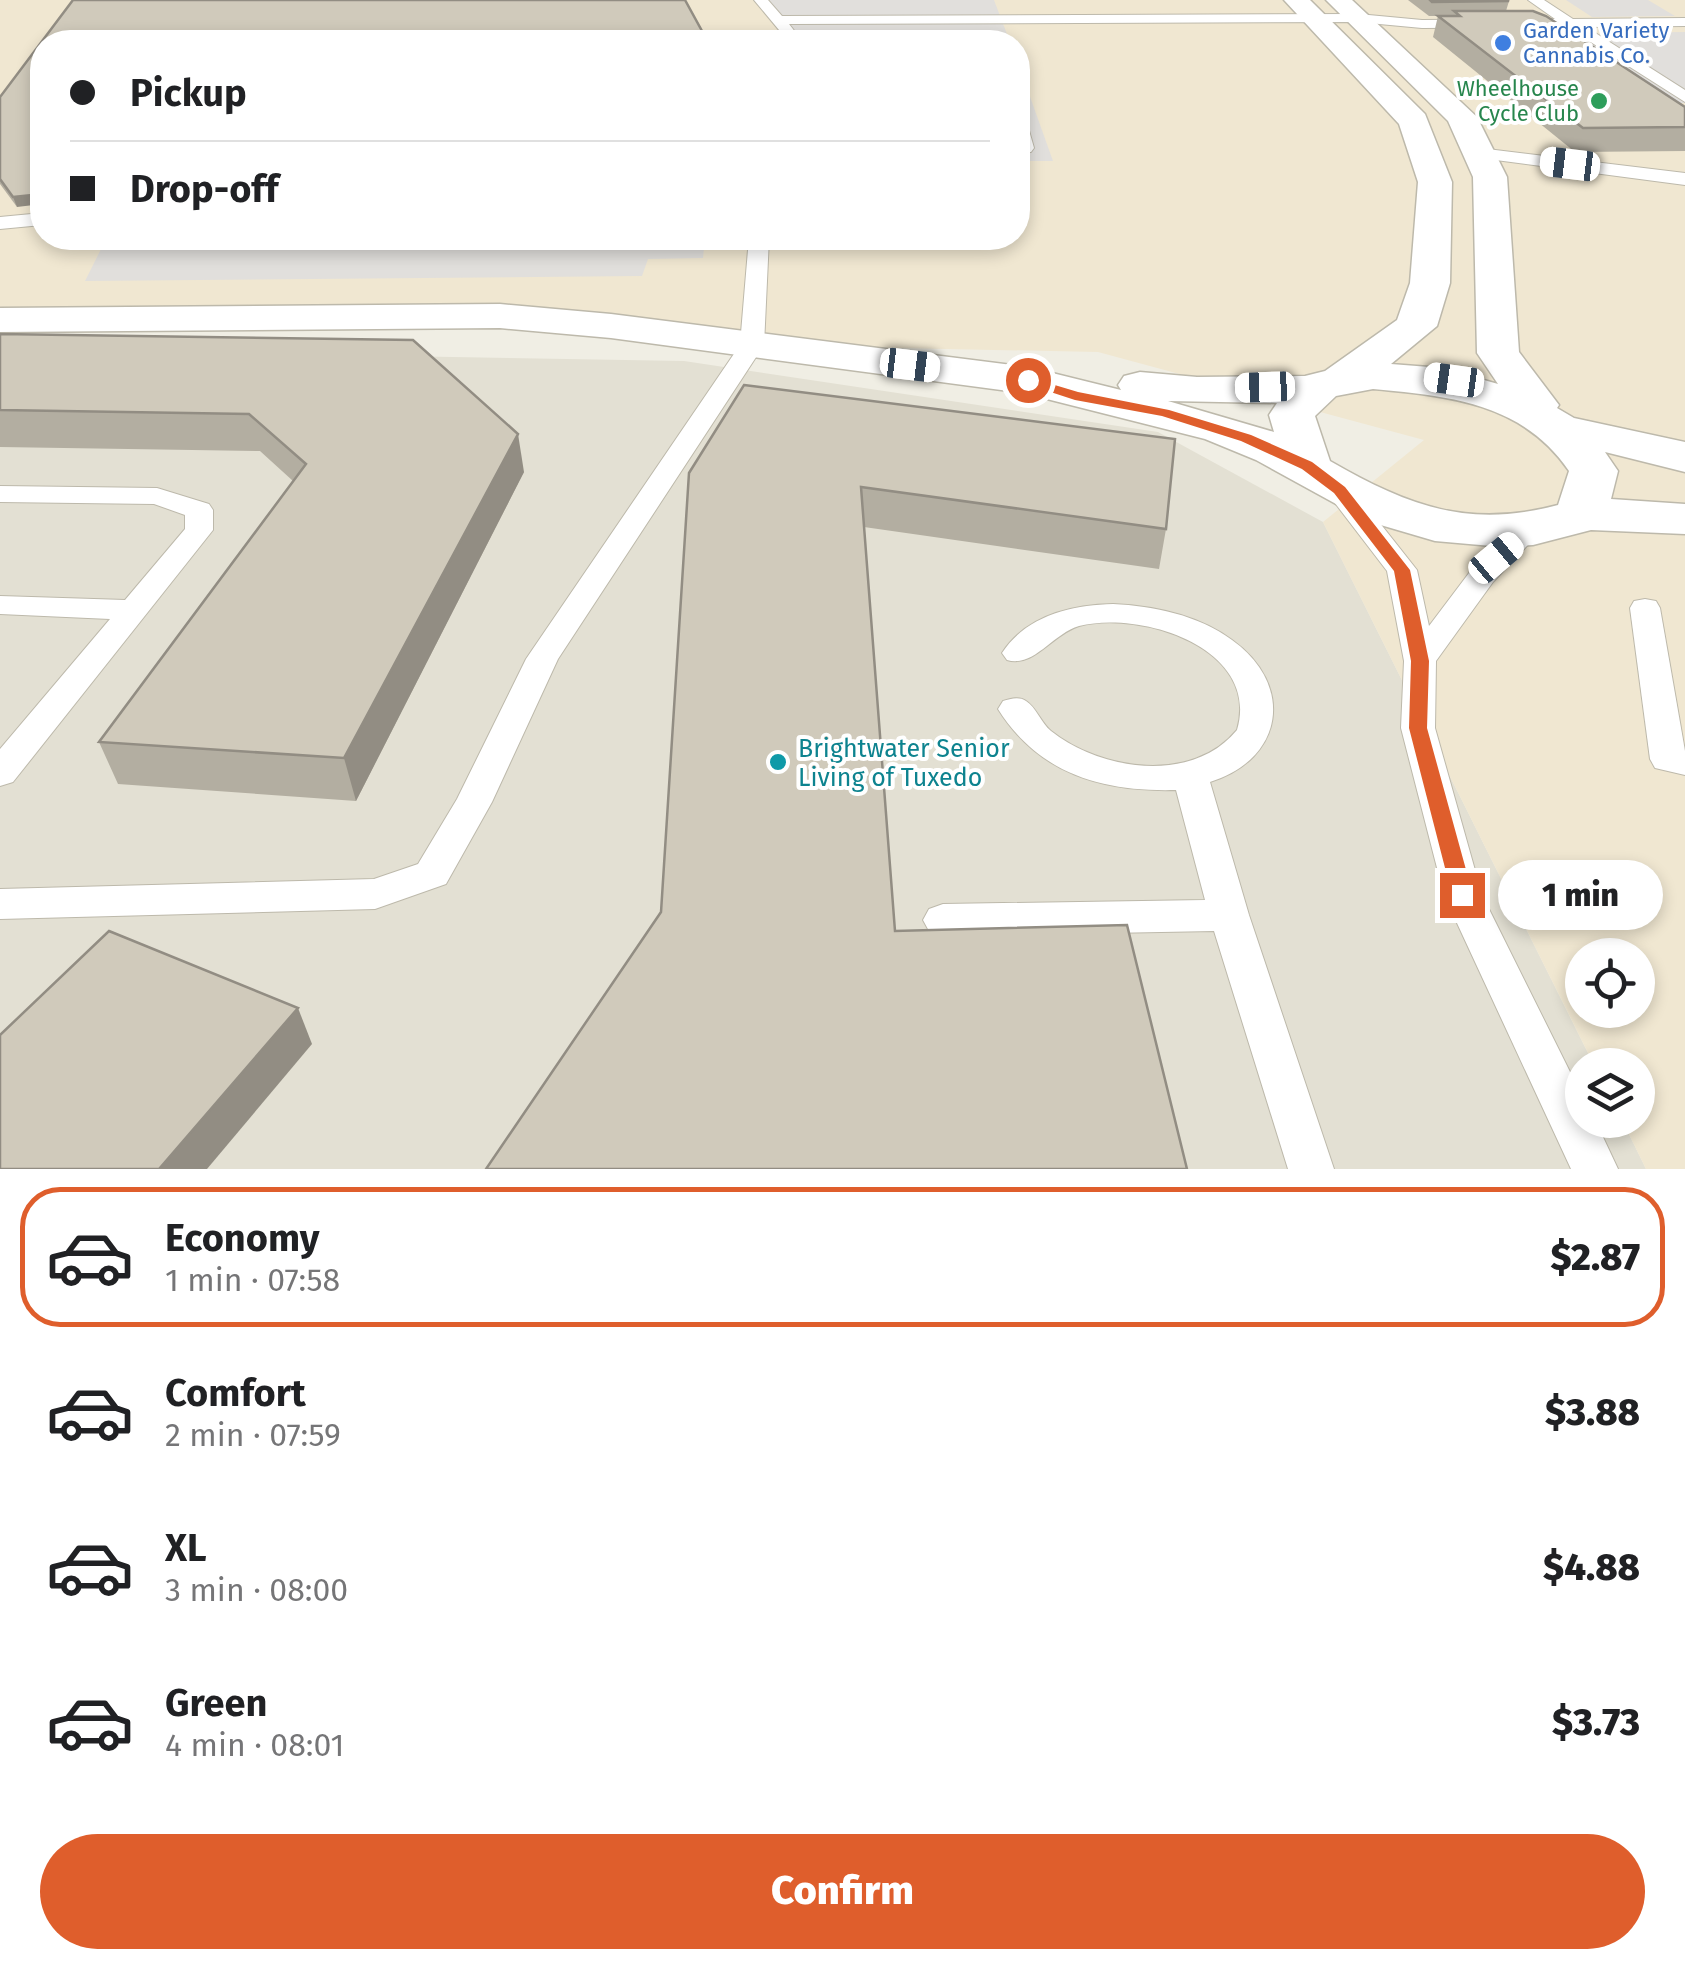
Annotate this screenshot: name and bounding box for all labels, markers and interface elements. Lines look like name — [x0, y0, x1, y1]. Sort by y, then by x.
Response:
place label: Garden Variety Cannabis Co. — [1523, 17, 1669, 69]
marker: Garden Variety Cannabis Co. — [1492, 32, 1514, 54]
text: Pickup — [130, 70, 247, 116]
place label: Wheelhouse Cycle Club — [1457, 75, 1579, 127]
marker: Wheelhouse Cycle Club — [1588, 90, 1610, 112]
car — [1538, 145, 1602, 183]
text: Drop-off — [130, 166, 278, 212]
car — [878, 346, 942, 384]
route start — [1006, 358, 1051, 403]
car — [1422, 361, 1486, 399]
car — [1234, 371, 1296, 403]
car — [1463, 527, 1529, 589]
place label: Brightwater Senior Living of Tuxedo — [798, 734, 1010, 793]
marker: Brightwater Senior Living of Tuxedo — [767, 751, 789, 773]
callout: 1 min — [1497, 860, 1662, 930]
route end — [1440, 873, 1485, 918]
text: 1 min — [1542, 876, 1619, 914]
map controls — [1565, 938, 1655, 1138]
button: locate — [1565, 938, 1655, 1028]
button: layers — [1565, 1048, 1655, 1138]
icon: car — [45, 1212, 135, 1302]
text: Economy — [165, 1215, 320, 1261]
text: $2.87 — [1550, 1234, 1640, 1280]
text: 1 min · 07:58 — [165, 1261, 340, 1299]
icon: car — [45, 1367, 135, 1457]
text: Comfort — [165, 1370, 306, 1416]
text: $3.88 — [1545, 1389, 1640, 1435]
text: 2 min · 07:59 — [165, 1416, 341, 1454]
icon: car — [45, 1522, 135, 1612]
text: XL — [165, 1525, 207, 1571]
text: $4.88 — [1543, 1544, 1640, 1590]
text: 3 min · 08:00 — [165, 1571, 348, 1609]
icon: car — [45, 1677, 135, 1767]
text: Green — [165, 1680, 268, 1726]
text: $3.73 — [1552, 1699, 1640, 1745]
text: 4 min · 08:01 — [165, 1726, 344, 1764]
button: Confirm — [40, 1834, 1645, 1949]

